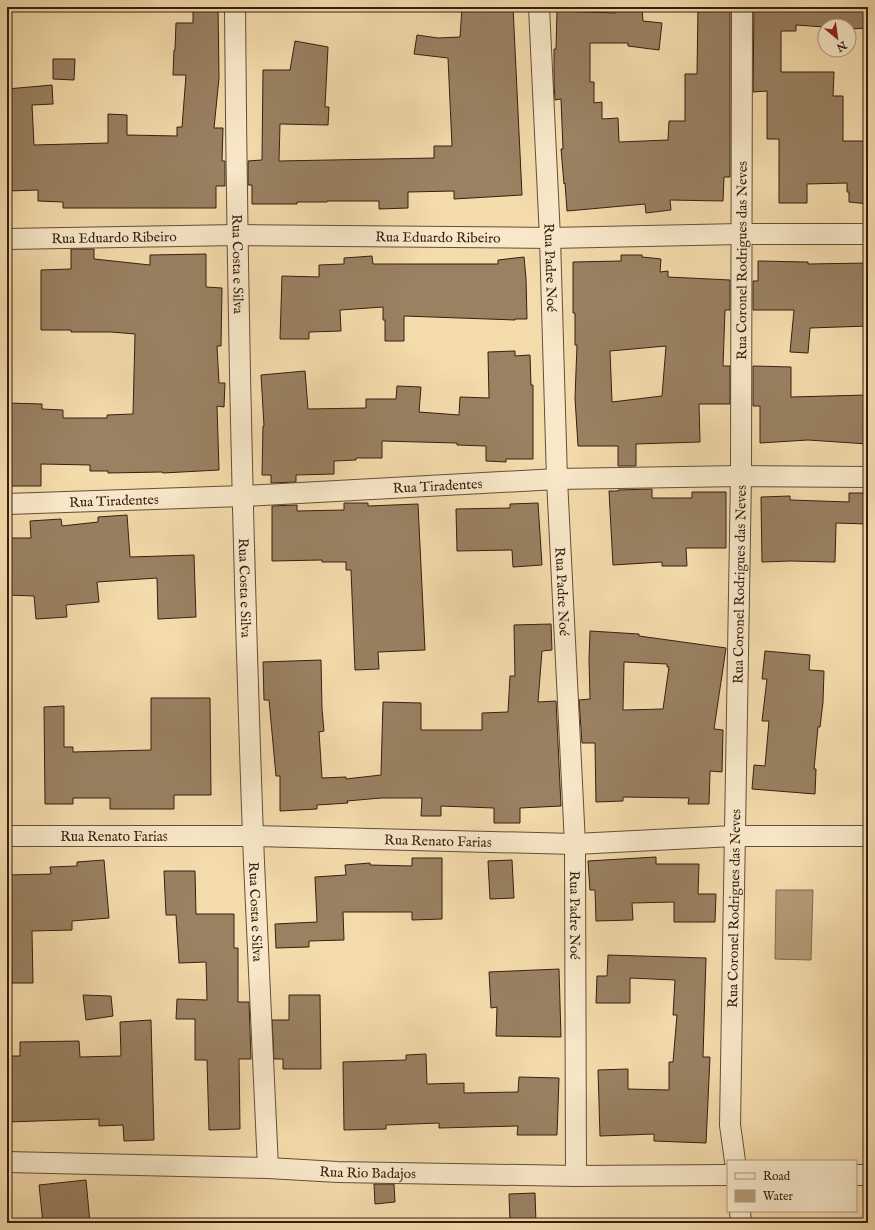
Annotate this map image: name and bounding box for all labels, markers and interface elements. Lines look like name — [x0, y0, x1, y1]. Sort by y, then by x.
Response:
north arrow — [817, 18, 857, 58]
text: N — [833, 37, 850, 55]
street label: Rua Coronel Rodrigues das Neves — [733, 161, 752, 360]
street label: Rua Costa e Silva — [227, 214, 247, 315]
street label: Rua Padre Noé — [539, 223, 560, 313]
street label: Rua Eduardo Ribeiro — [51, 228, 177, 248]
street label: Rua Eduardo Ribeiro — [375, 228, 501, 248]
street label: Rua Tiradentes — [392, 475, 483, 498]
street label: Rua Coronel Rodrigues das Neves — [729, 485, 751, 684]
street label: Rua Tiradentes — [69, 491, 159, 512]
street label: Rua Costa e Silva — [234, 538, 255, 639]
street label: Rua Padre Noé — [550, 547, 573, 637]
street label: Rua Coronel Rodrigues das Neves — [724, 809, 745, 1008]
street label: Rua Renato Farias — [60, 828, 168, 846]
street label: Rua Renato Farias — [384, 831, 492, 852]
street label: Rua Costa e Silva — [244, 862, 266, 963]
street label: Rua Padre Noé — [565, 871, 583, 960]
legend — [727, 1160, 857, 1212]
street label: Rua Rio Badajos — [319, 1163, 416, 1183]
text: Road — [763, 1169, 791, 1184]
text: Water — [763, 1189, 794, 1204]

